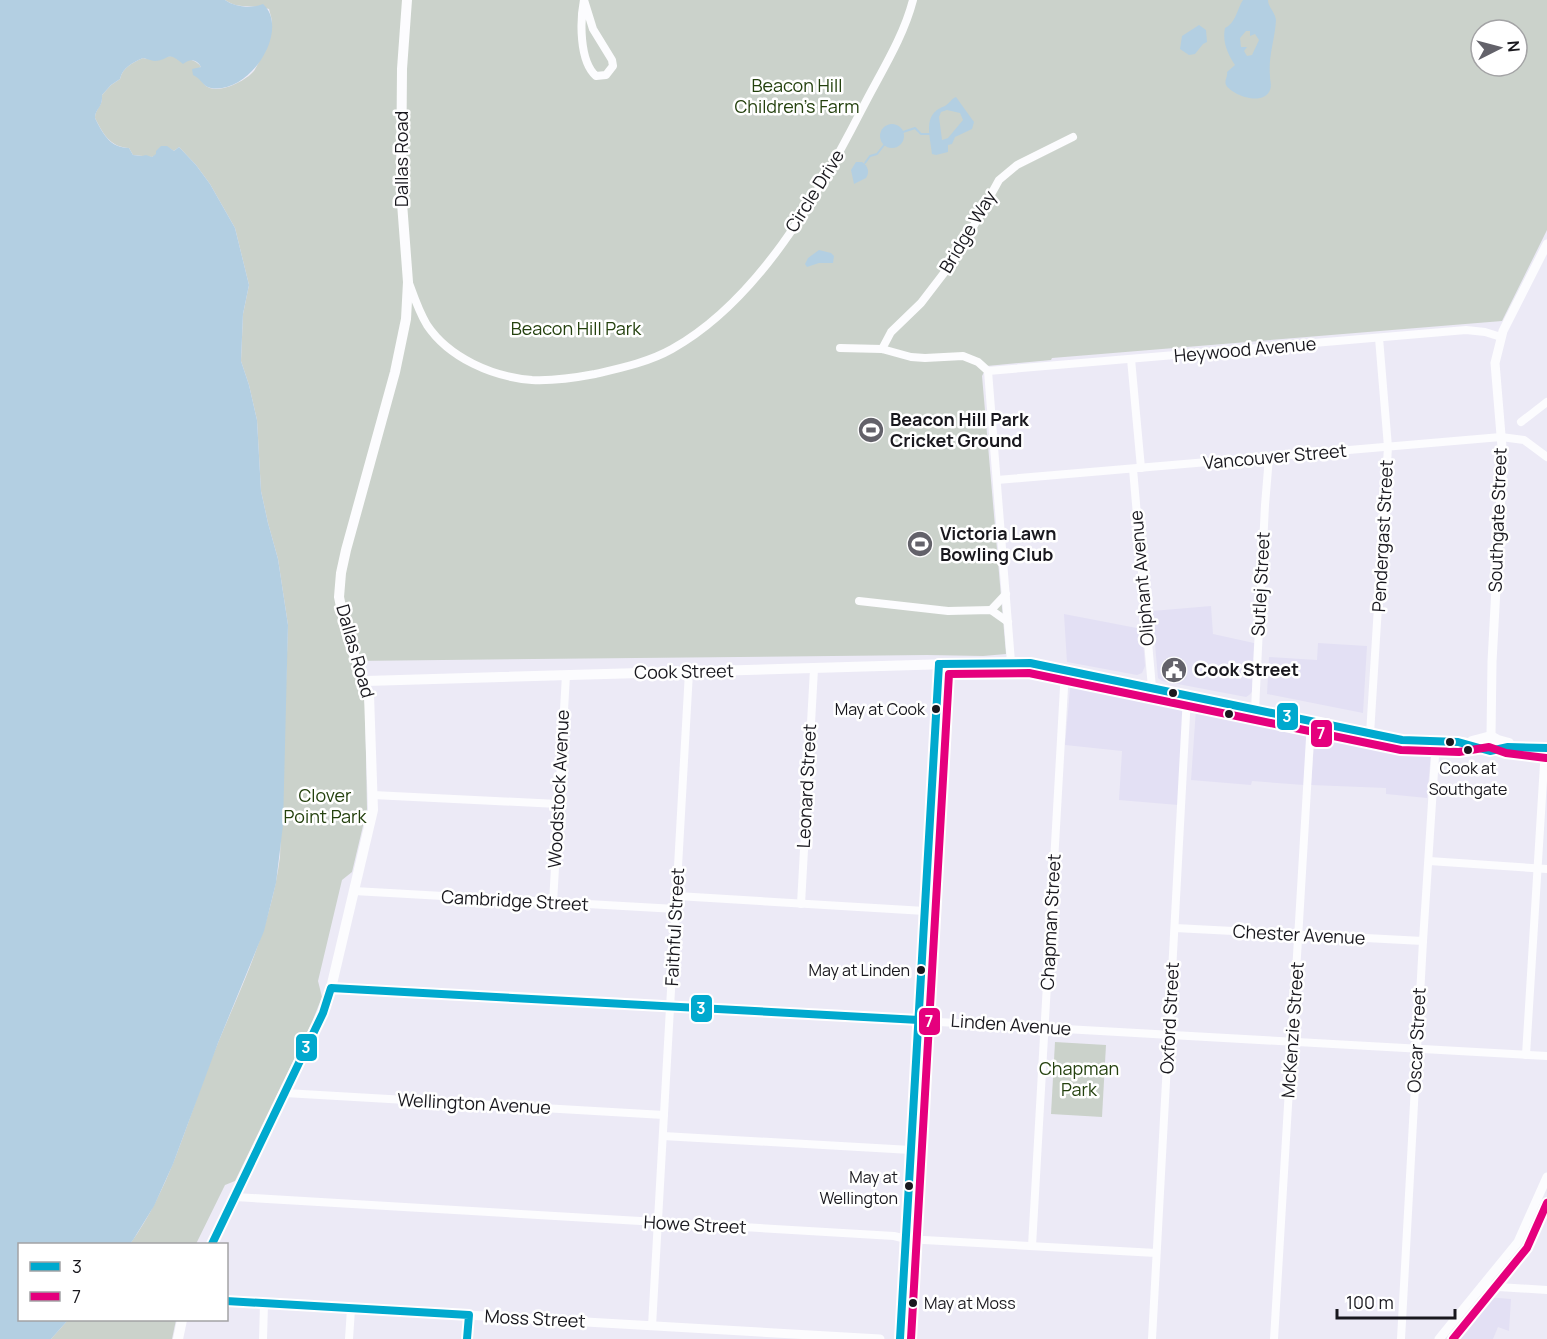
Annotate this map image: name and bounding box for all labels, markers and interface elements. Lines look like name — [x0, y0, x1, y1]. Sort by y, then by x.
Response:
north arrow — [1469, 18, 1529, 78]
text: N — [1502, 40, 1525, 53]
park label: Beacon Hill Children's Farm — [734, 73, 860, 118]
street label: Dallas Road — [389, 111, 413, 207]
street label: Circle Drive — [779, 144, 849, 236]
street label: Bridge Way — [933, 185, 1001, 277]
park label: Beacon Hill Park — [511, 316, 642, 340]
street label: Heywood Avenue — [1173, 331, 1317, 367]
place label: Beacon Hill Park Cricket Ground — [890, 407, 1030, 452]
sports icon: Beacon Hill Park Cricket Ground — [856, 415, 886, 445]
street label: Vancouver Street — [1202, 438, 1348, 474]
street label: Southgate Street — [1482, 447, 1512, 593]
street label: Pendergast Street — [1366, 459, 1398, 613]
street label: Oliphant Avenue — [1123, 509, 1159, 647]
place label: Victoria Lawn Bowling Club — [940, 521, 1057, 566]
sports icon: Victoria Lawn Bowling Club — [905, 529, 935, 559]
street label: Sutlej Street — [1245, 531, 1275, 637]
street label: Dallas Road — [331, 601, 381, 700]
public building icon: Cook Street — [1159, 655, 1189, 685]
place label: Cook Street — [1194, 657, 1299, 681]
street label: Cook Street — [634, 658, 734, 684]
unlabelled marker — [1167, 687, 1179, 699]
place label: May at Cook — [835, 698, 926, 720]
line badge: 3 — [1276, 702, 1299, 731]
marker: May at Cook — [930, 703, 942, 715]
text: 3 — [1282, 705, 1292, 727]
unlabelled marker — [1223, 708, 1235, 720]
street label: Woodstock Avenue — [542, 709, 574, 869]
line badge: 7 — [1310, 719, 1333, 748]
text: 7 — [1317, 722, 1325, 744]
street label: Leonard Street — [791, 723, 821, 849]
unlabelled marker — [1444, 736, 1456, 748]
marker: Cook at Southgate — [1462, 744, 1474, 756]
place label: Cook at Southgate — [1429, 757, 1507, 800]
park label: Clover Point Park — [283, 783, 368, 828]
street label: Chapman Street — [1034, 853, 1066, 991]
street label: Faithful Street — [659, 867, 689, 987]
street label: Cambridge Street — [441, 884, 589, 916]
street label: Chester Avenue — [1232, 919, 1366, 949]
place label: May at Linden — [809, 959, 910, 981]
street label: Oxford Street — [1154, 961, 1184, 1075]
street label: McKenzie Street — [1275, 961, 1309, 1099]
marker: May at Linden — [915, 964, 927, 976]
street label: Oscar Street — [1401, 987, 1431, 1093]
line badge: 3 — [690, 994, 713, 1023]
text: 3 — [696, 997, 706, 1019]
line badge: 7 — [918, 1007, 941, 1036]
street label: Linden Avenue — [950, 1008, 1072, 1040]
text: 7 — [925, 1010, 933, 1032]
line badge: 3 — [295, 1033, 318, 1062]
text: 3 — [301, 1036, 311, 1058]
park label: Chapman Park — [1039, 1056, 1119, 1101]
street label: Wellington Avenue — [397, 1087, 551, 1119]
place label: May at Wellington — [819, 1166, 898, 1209]
marker: May at Wellington — [903, 1180, 915, 1192]
street label: Howe Street — [643, 1209, 747, 1239]
legend — [18, 1243, 228, 1321]
text: 3 — [72, 1254, 82, 1278]
scale bar — [1337, 1282, 1456, 1320]
text: 7 — [72, 1284, 81, 1308]
text: 100 m — [1346, 1290, 1394, 1314]
place label: May at Moss — [924, 1292, 1016, 1314]
marker: May at Moss — [907, 1297, 919, 1309]
street label: Moss Street — [484, 1303, 586, 1333]

